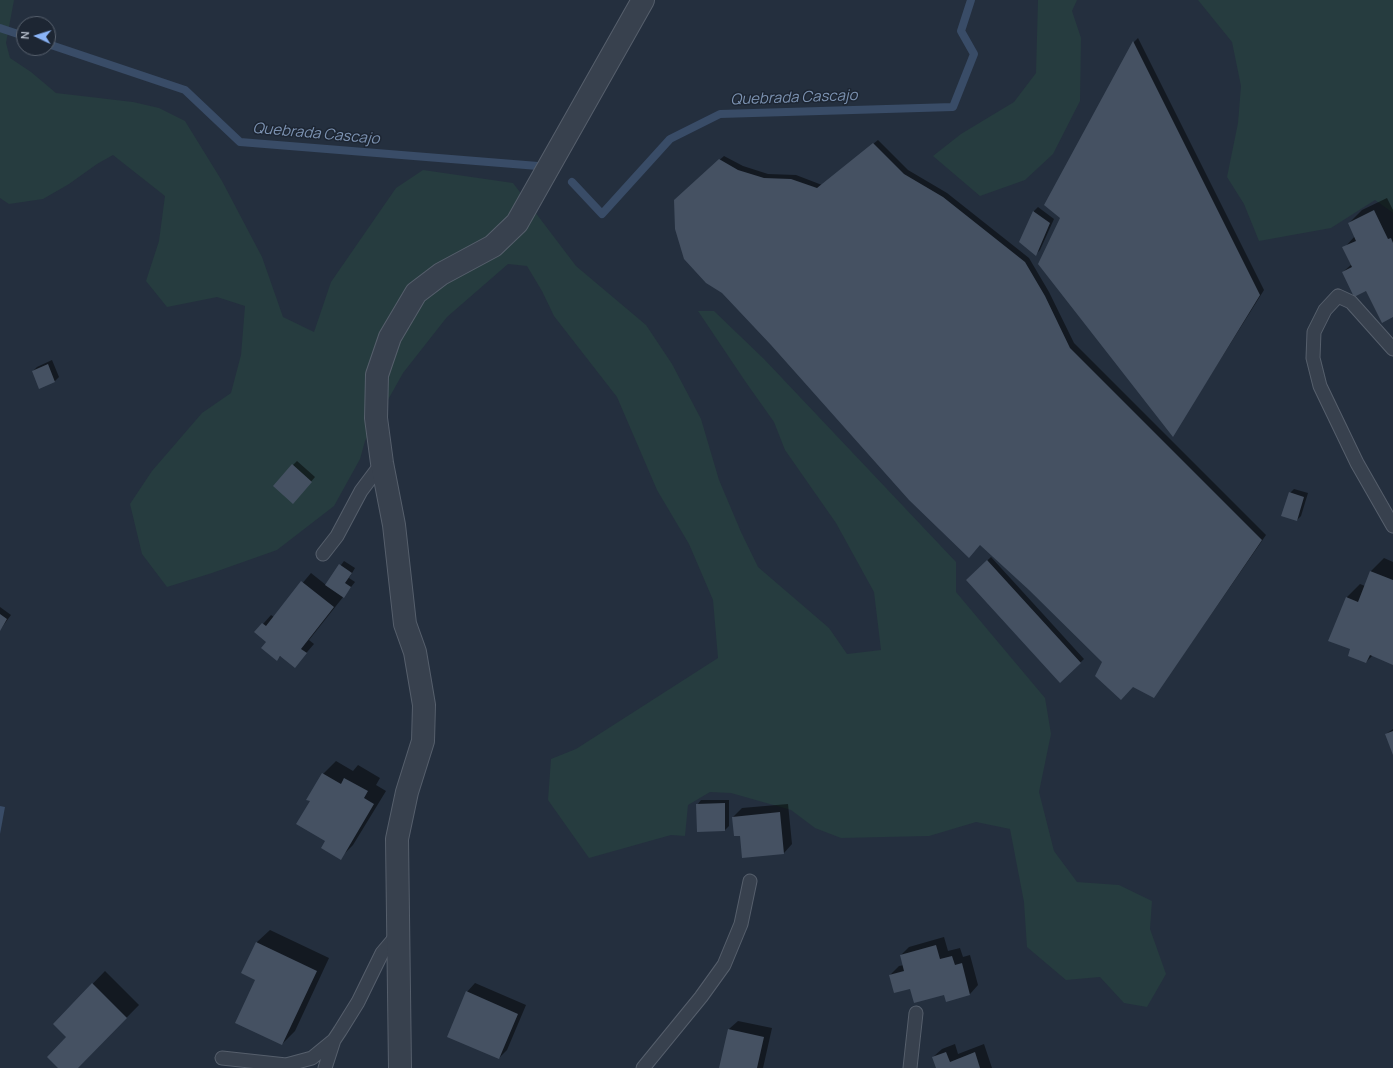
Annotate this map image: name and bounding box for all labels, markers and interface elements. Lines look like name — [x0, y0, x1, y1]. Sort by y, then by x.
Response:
north arrow — [16, 16, 56, 56]
text: N — [17, 31, 32, 40]
water label: Quebrada Cascajo — [730, 87, 858, 109]
water label: Quebrada Cascajo — [252, 119, 380, 149]

